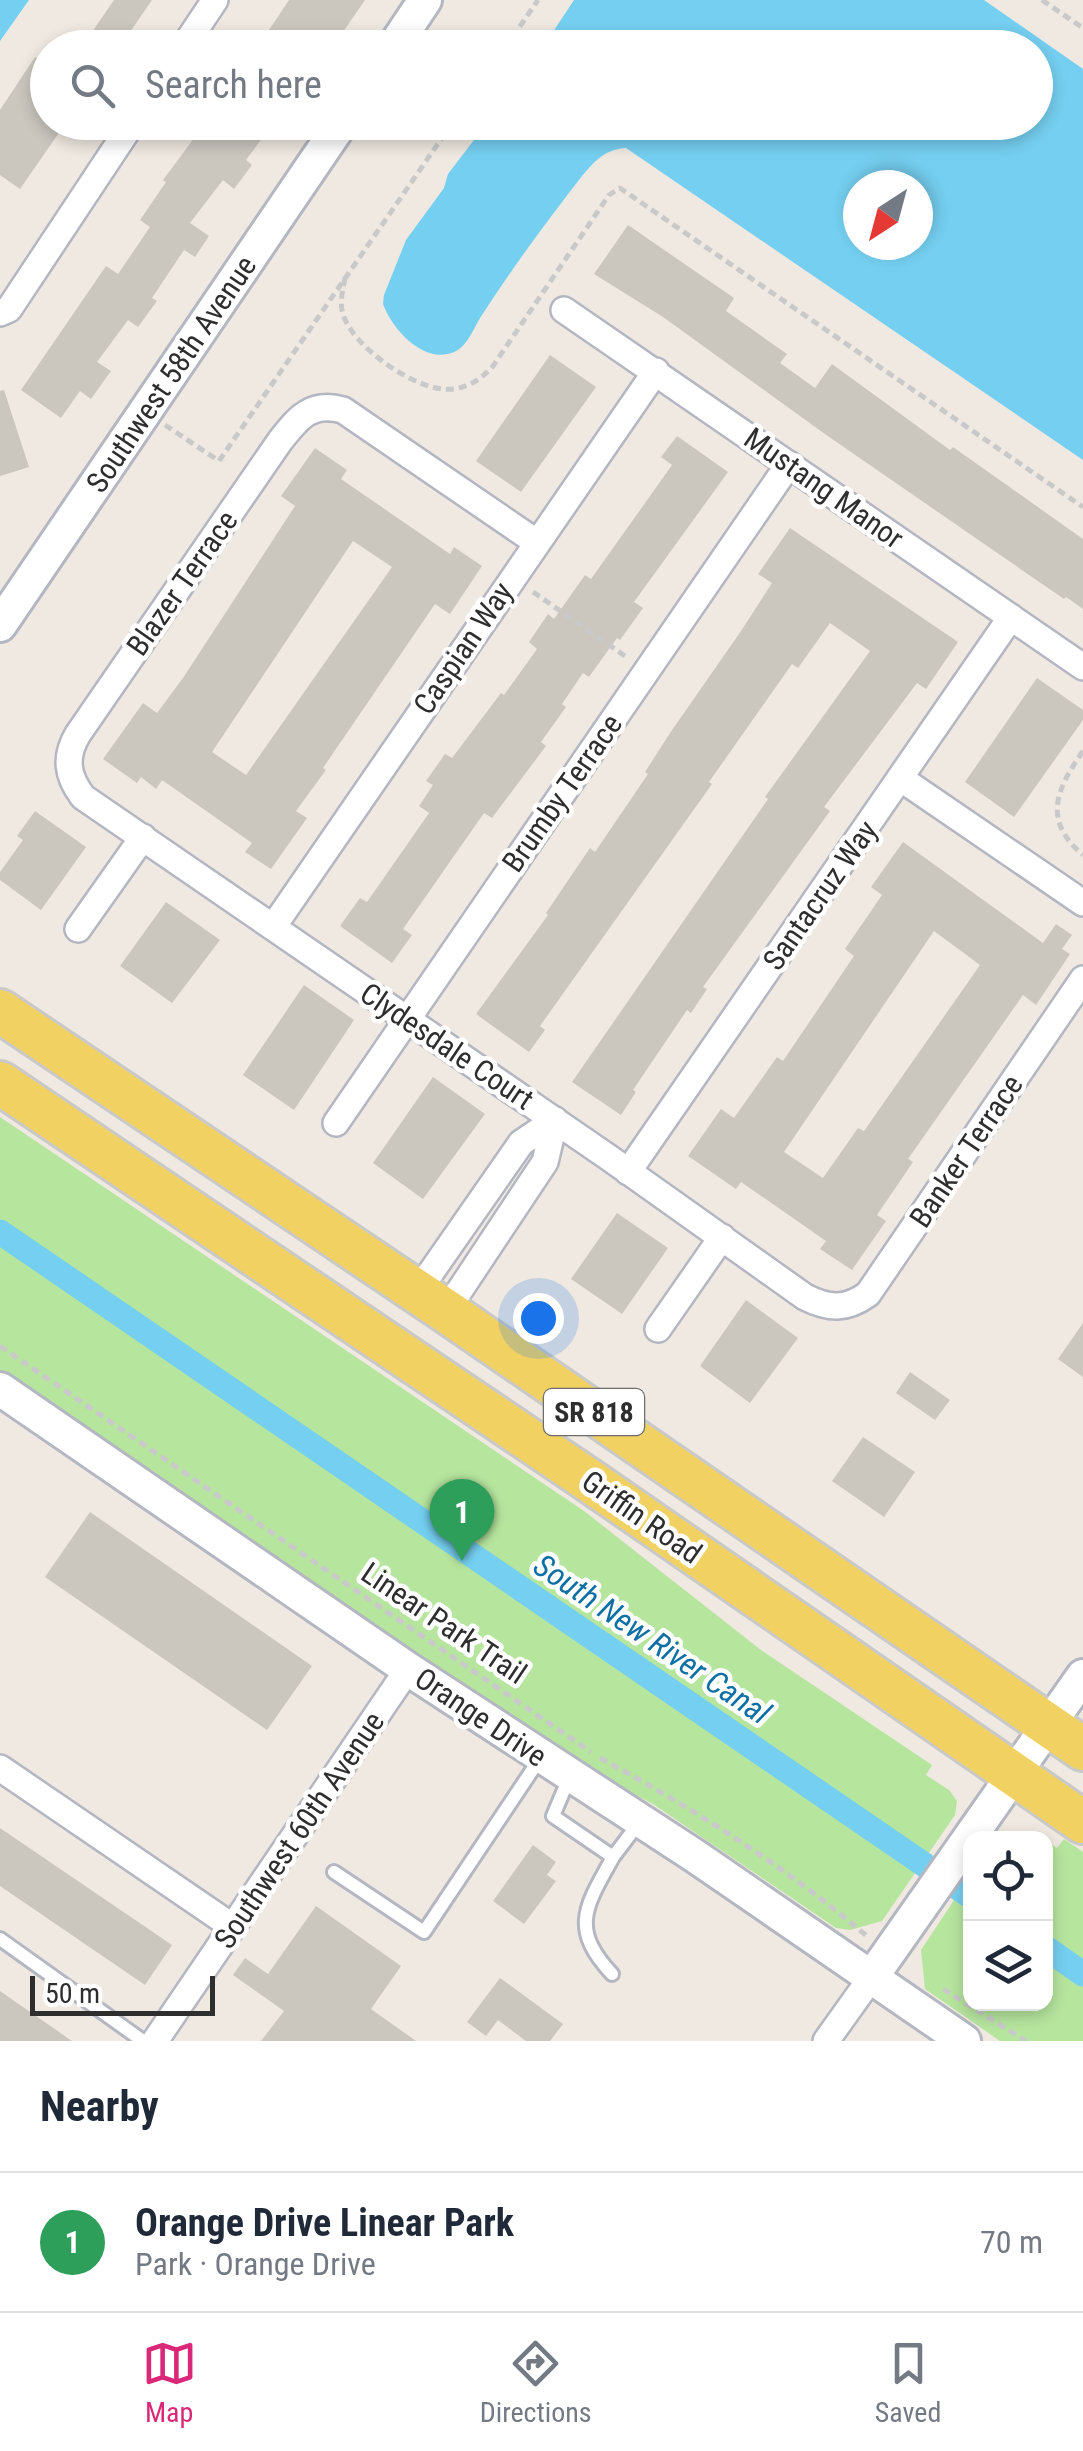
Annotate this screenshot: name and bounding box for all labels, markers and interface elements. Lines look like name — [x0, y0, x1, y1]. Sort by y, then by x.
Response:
search box — [30, 30, 1053, 140]
icon: search — [65, 58, 120, 113]
text: Search here — [145, 63, 322, 107]
north arrow — [843, 170, 933, 260]
street label: Southwest 58th Avenue — [79, 249, 263, 499]
street label: Mustang Manor — [738, 420, 910, 556]
street label: Blazer Terrace — [119, 504, 245, 662]
street label: Caspian Way — [406, 575, 520, 721]
street label: Brumby Terrace — [495, 707, 629, 879]
street label: Santacruz Way — [756, 814, 884, 976]
street label: Clydesdale Court — [354, 975, 540, 1117]
street label: Banker Terrace — [902, 1068, 1030, 1234]
your location — [513, 1293, 564, 1344]
road number: SR 818 — [544, 1389, 644, 1435]
street label: Griffin Road — [576, 1463, 708, 1571]
pin: 1 — [430, 1478, 494, 1561]
water label: South New River Canal — [527, 1546, 778, 1733]
street label: Linear Park Trail — [355, 1555, 533, 1691]
street label: Orange Drive — [409, 1660, 553, 1774]
street label: Southwest 60th Avenue — [207, 1705, 391, 1955]
map controls — [963, 1831, 1053, 2011]
button: locate — [963, 1831, 1053, 1921]
button: layers — [963, 1921, 1053, 2011]
scale bar — [30, 1971, 215, 2016]
text: 50 m — [45, 1977, 100, 2010]
text: Nearby — [40, 2082, 159, 2131]
text: Orange Drive Linear Park — [135, 2201, 514, 2245]
text: 1 — [64, 2223, 81, 2261]
text: 70 m — [980, 2223, 1043, 2261]
text: Park · Orange Drive — [135, 2245, 376, 2283]
tab: Map — [142, 2336, 197, 2429]
tab: Directions — [480, 2336, 592, 2429]
tab: Saved — [875, 2336, 941, 2429]

